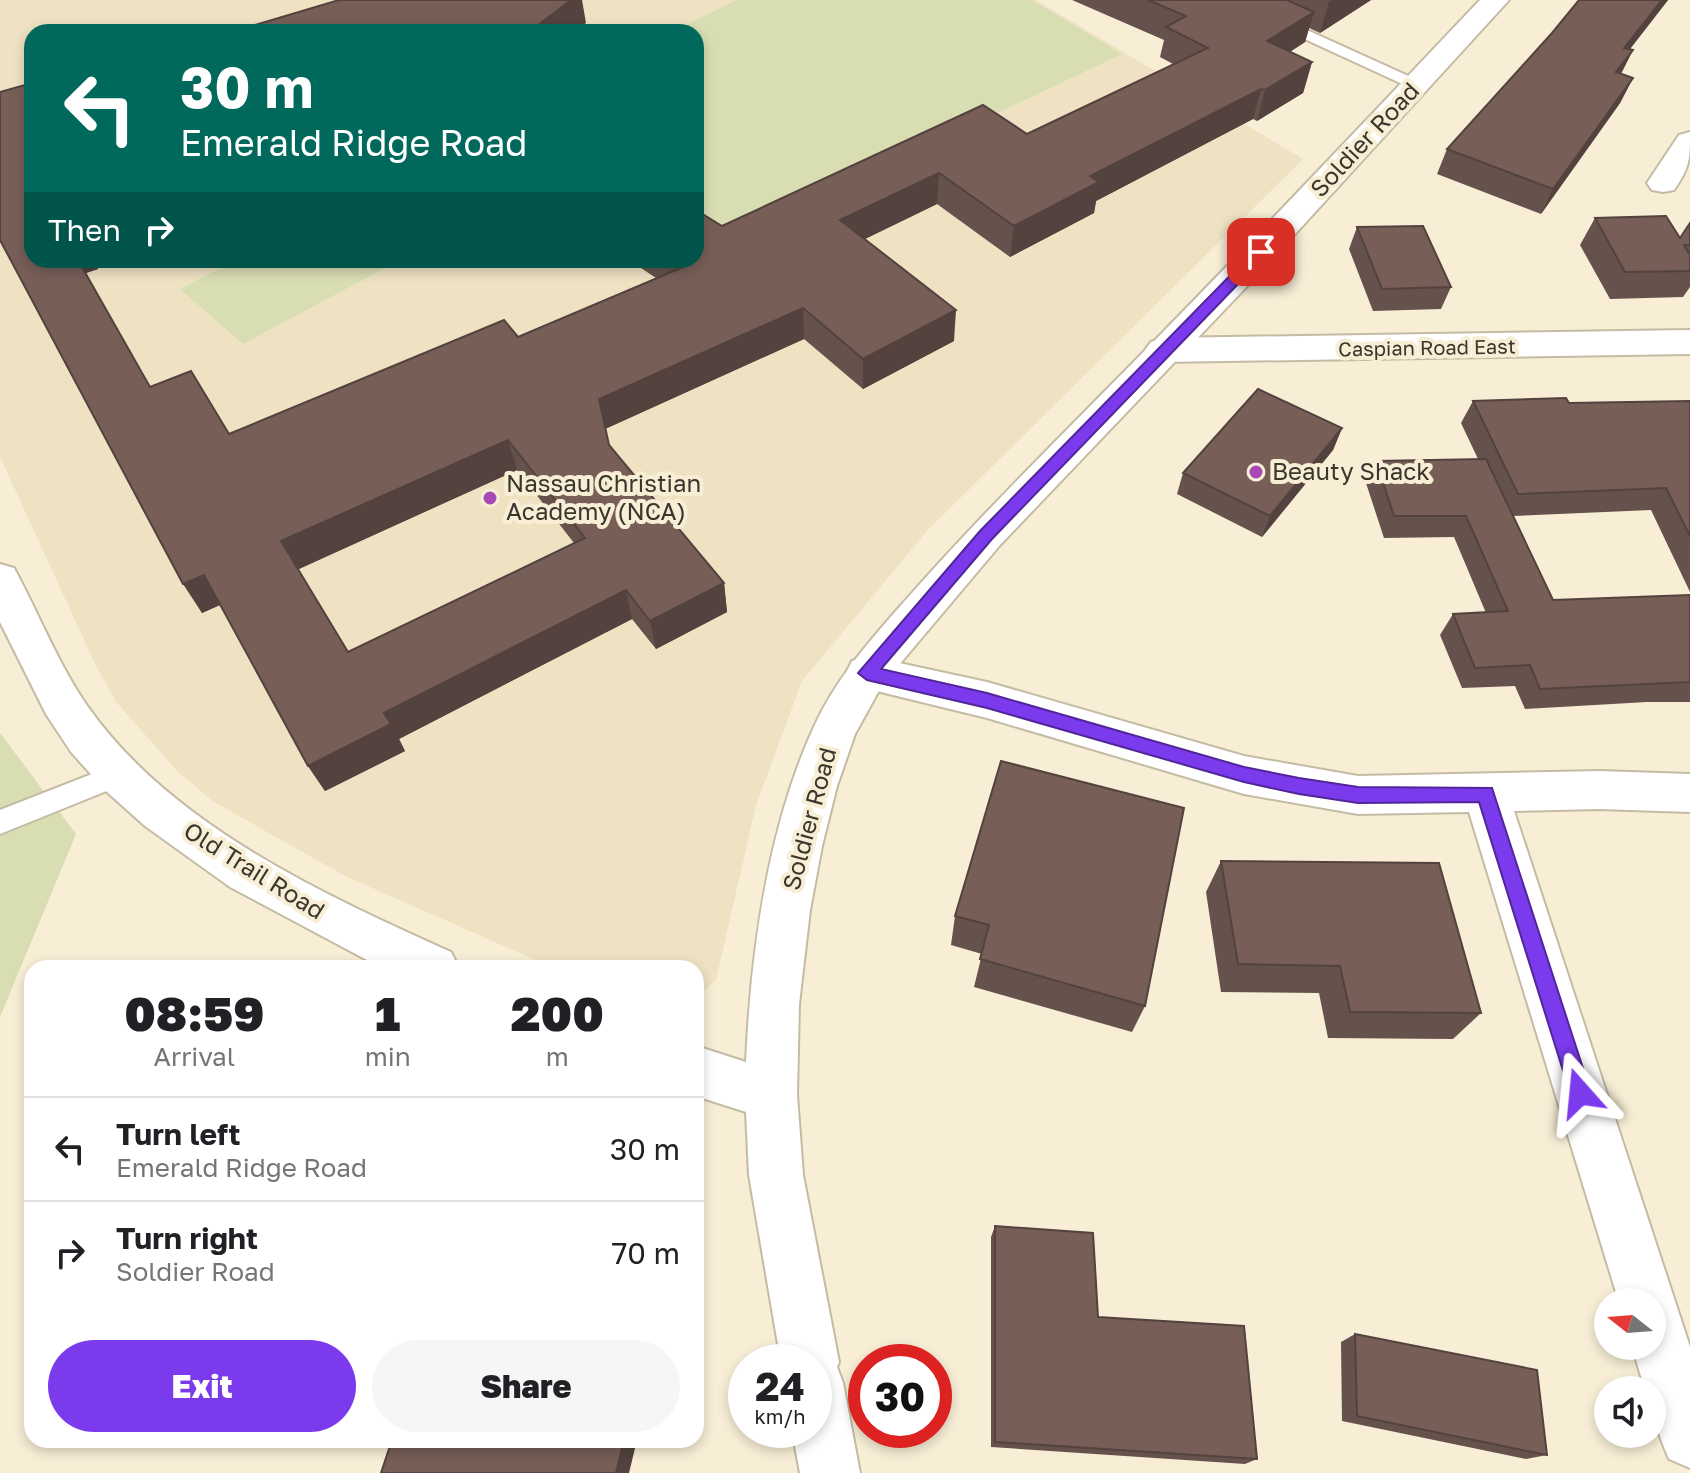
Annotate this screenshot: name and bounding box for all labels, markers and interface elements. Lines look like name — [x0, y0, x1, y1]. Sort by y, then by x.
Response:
text: 30 m — [180, 53, 314, 120]
icon: left — [48, 56, 152, 160]
street label: Soldier Road — [1303, 76, 1424, 202]
text: Emerald Ridge Road — [180, 121, 528, 164]
icon: right — [137, 208, 181, 252]
text: Then — [48, 212, 121, 248]
pin — [1227, 218, 1295, 286]
icon: arrive — [1239, 230, 1283, 274]
street label: Caspian Road East — [1338, 333, 1516, 361]
place label: Beauty Shack — [1272, 456, 1430, 485]
marker: Beauty Shack — [1247, 463, 1265, 481]
place label: Nassau Christian Academy (NCA) — [506, 468, 701, 525]
marker: Nassau Christian Academy (NCA) — [481, 489, 499, 507]
street label: Soldier Road — [776, 744, 842, 893]
street label: Old Trail Road — [179, 815, 330, 924]
text: 08:59 — [124, 984, 265, 1042]
text: 1 — [375, 984, 400, 1042]
text: 200 — [511, 984, 604, 1042]
text: Arrival — [154, 1041, 235, 1072]
text: min — [365, 1041, 411, 1072]
text: m — [546, 1041, 569, 1072]
position arrow — [1538, 1051, 1622, 1135]
text: Turn left — [116, 1116, 241, 1152]
icon: left — [48, 1127, 92, 1171]
text: 30 m — [610, 1131, 680, 1167]
text: Emerald Ridge Road — [116, 1152, 367, 1183]
text: Turn right — [116, 1220, 258, 1256]
icon: right — [48, 1231, 92, 1275]
text: 70 m — [611, 1235, 680, 1271]
text: Soldier Road — [116, 1256, 275, 1287]
north arrow — [1594, 1288, 1666, 1360]
map controls — [1594, 1288, 1666, 1448]
button: Exit — [48, 1340, 356, 1432]
button: Share — [372, 1340, 680, 1432]
speed limit sign: 30 — [848, 1344, 952, 1448]
text: 24 — [755, 1362, 805, 1410]
button: sound — [1594, 1376, 1666, 1448]
text: km/h — [755, 1404, 805, 1428]

